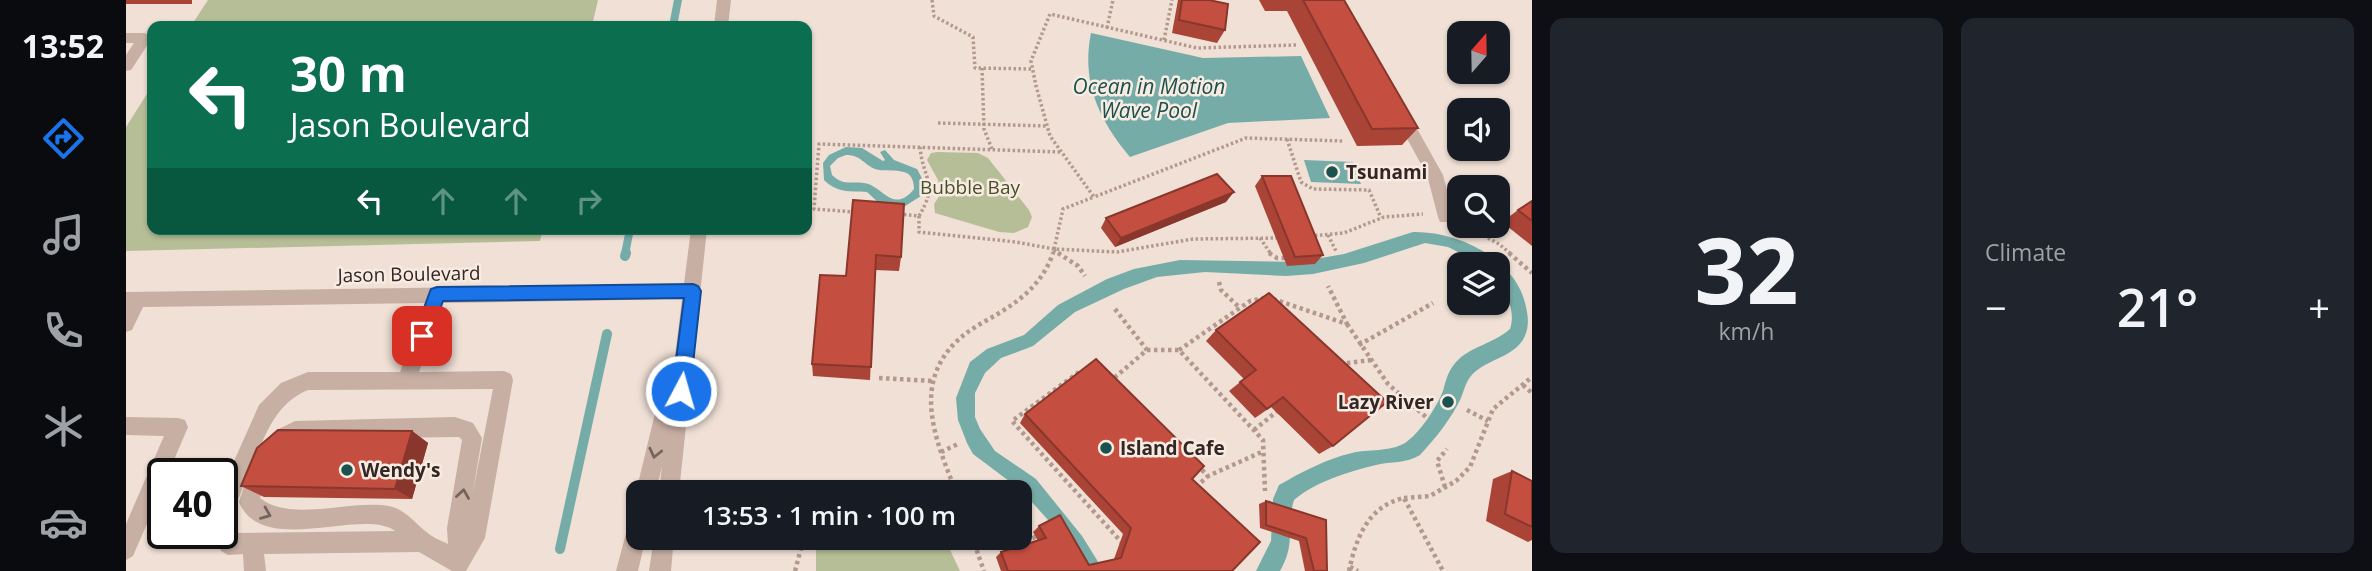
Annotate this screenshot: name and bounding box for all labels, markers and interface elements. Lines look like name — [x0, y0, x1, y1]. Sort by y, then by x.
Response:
north arrow — [1447, 21, 1510, 84]
map controls — [1447, 21, 1510, 315]
text: 13:52 — [22, 24, 104, 67]
text: 30 m — [290, 40, 407, 106]
icon: left — [175, 49, 266, 140]
water label: Ocean in Motion Wave Pool — [1073, 72, 1225, 124]
button: sound — [1447, 98, 1510, 161]
text: Jason Boulevard — [290, 103, 531, 146]
icon: directions — [39, 114, 88, 163]
place label: Tsunami — [1346, 159, 1427, 185]
marker: Tsunami — [1324, 164, 1340, 180]
park label: Bubble Bay — [920, 174, 1020, 200]
button: search — [1447, 175, 1510, 238]
icon: left — [351, 182, 389, 220]
icon: ahead — [424, 182, 462, 220]
icon: ahead — [497, 182, 535, 220]
icon: right — [570, 182, 608, 220]
text: 32 — [1694, 207, 1799, 331]
icon: music — [39, 210, 88, 259]
text: Climate — [1985, 236, 2066, 268]
button: layers — [1447, 252, 1510, 315]
street label: Jason Boulevard — [335, 260, 481, 288]
text: 21° — [2117, 271, 2198, 342]
text: − — [1985, 281, 2007, 333]
text: + — [2308, 281, 2330, 333]
icon: phone — [39, 306, 88, 355]
pin — [392, 306, 452, 366]
text: km/h — [1719, 315, 1774, 347]
icon: arrive — [403, 317, 441, 355]
position arrow — [644, 354, 718, 428]
place label: Lazy River — [1338, 389, 1434, 415]
marker: Lazy River — [1440, 394, 1456, 410]
icon: climate — [39, 402, 88, 451]
place label: Island Cafe — [1120, 435, 1225, 461]
marker: Island Cafe — [1098, 440, 1114, 456]
one-way arrow — [649, 447, 663, 459]
place label: Wendy's — [361, 457, 440, 483]
speed limit sign: 40 — [147, 458, 238, 549]
marker: Wendy's — [339, 462, 355, 478]
one-way arrow — [455, 488, 470, 500]
text: 13:53 · 1 min · 100 m — [702, 497, 956, 533]
icon: car — [39, 498, 88, 547]
one-way arrow — [259, 505, 271, 519]

